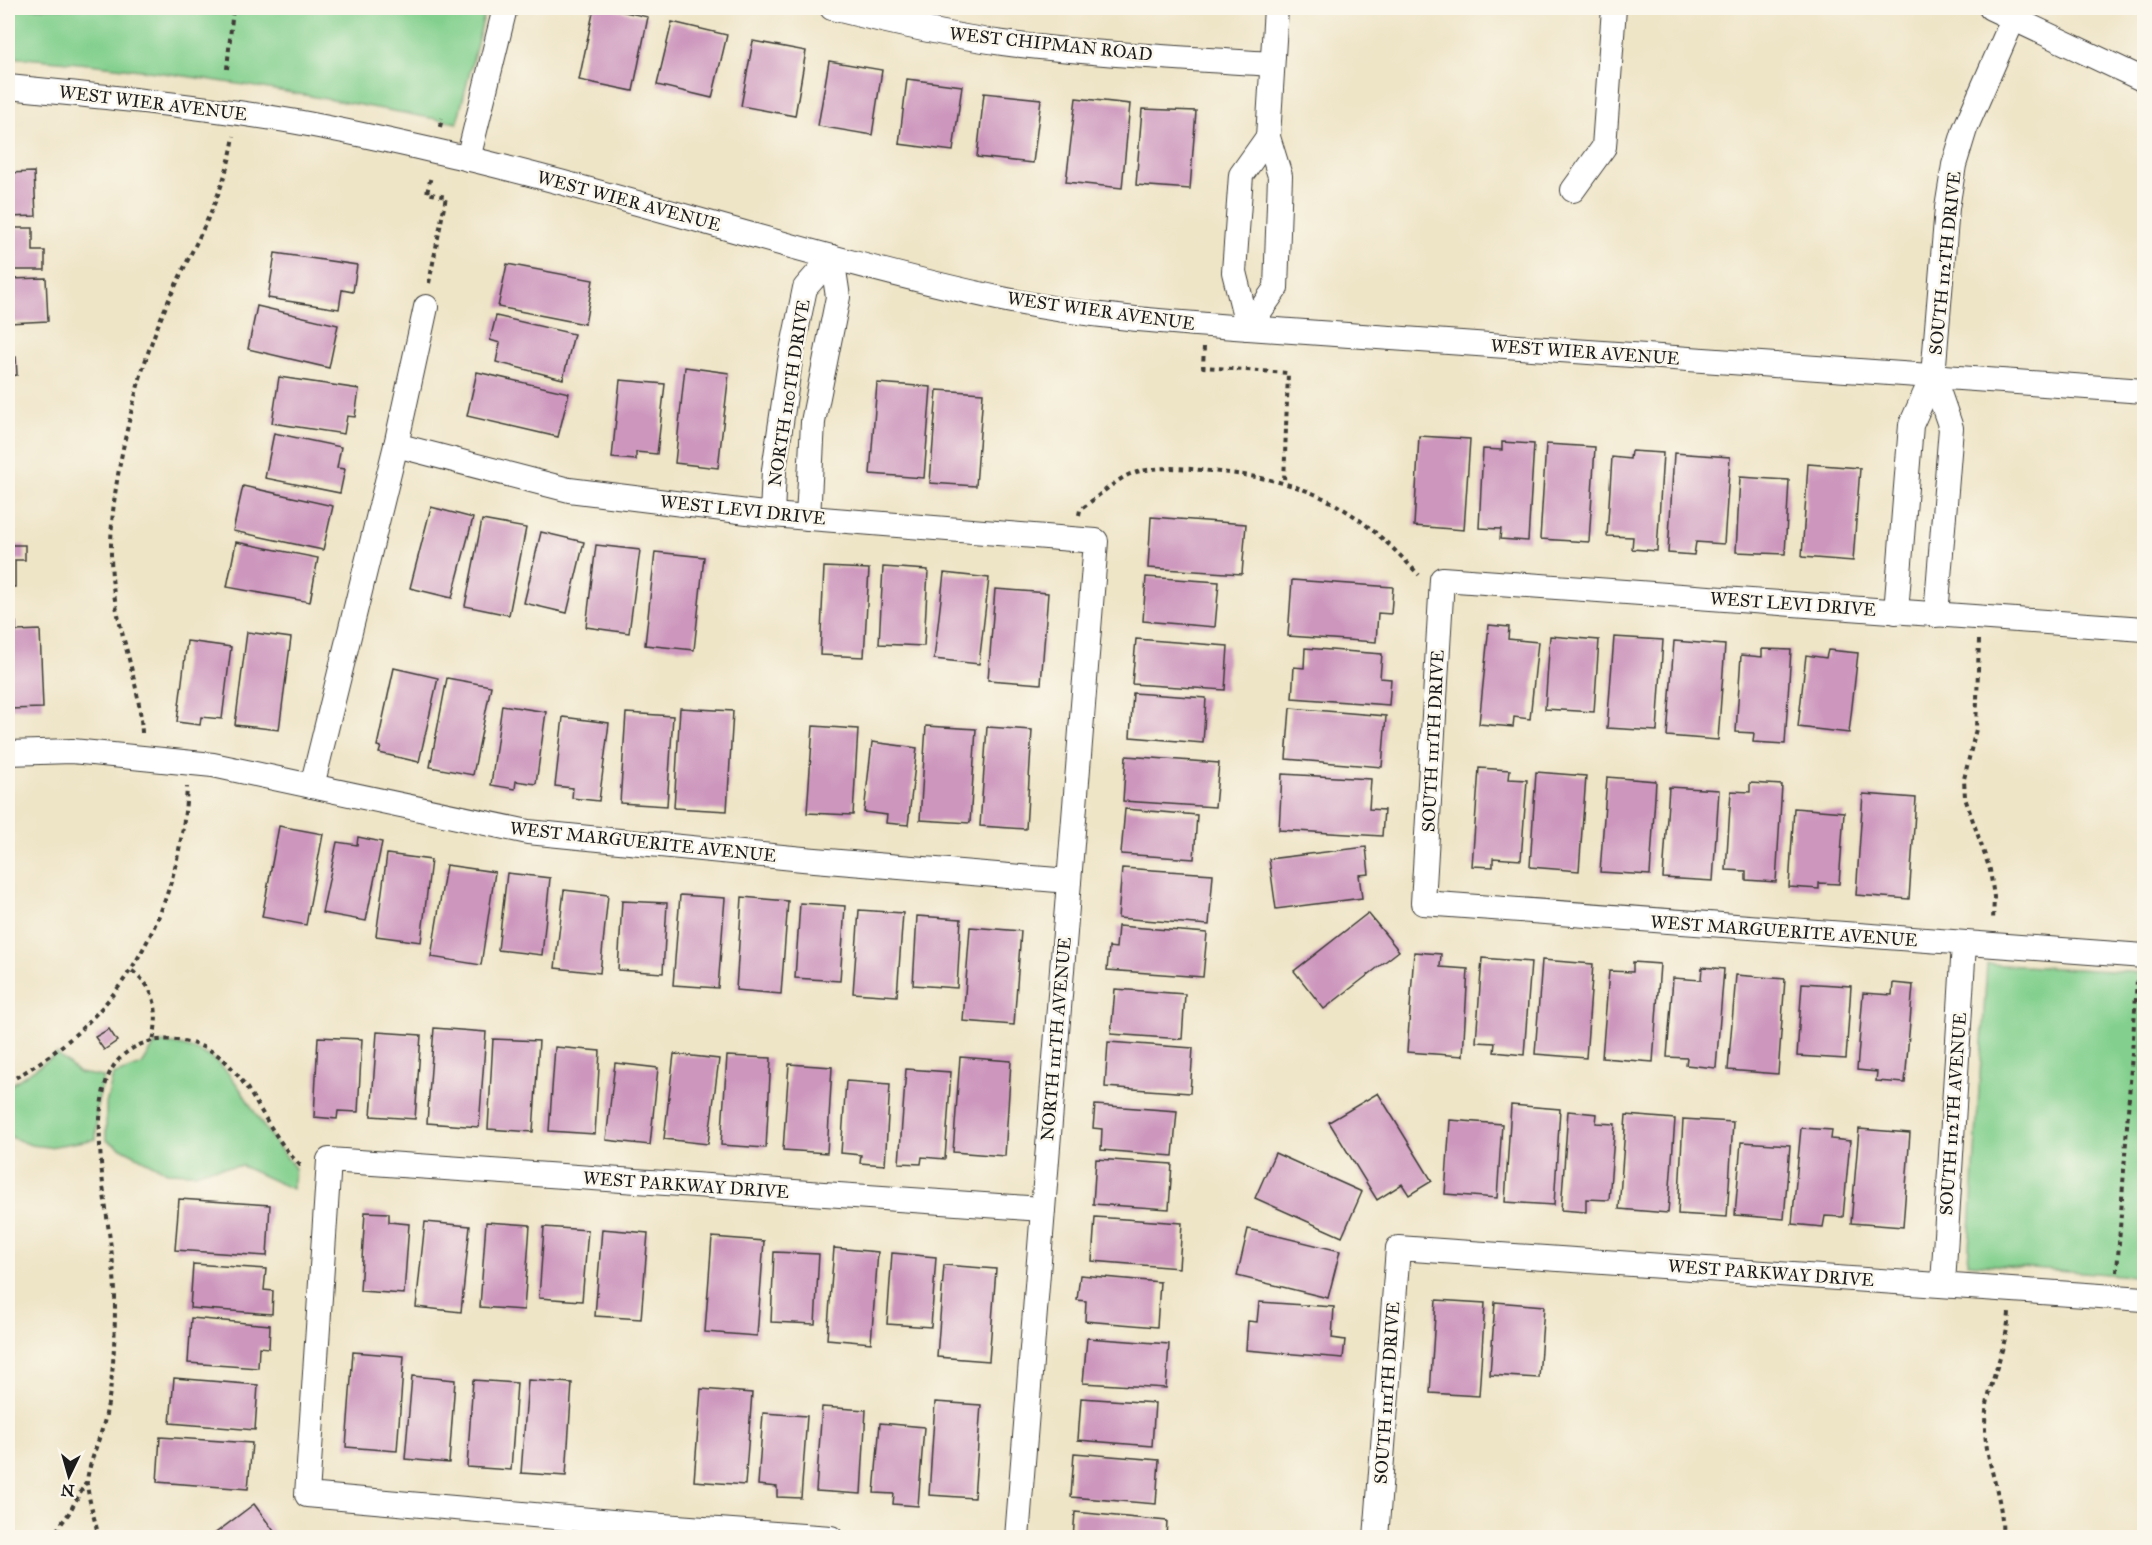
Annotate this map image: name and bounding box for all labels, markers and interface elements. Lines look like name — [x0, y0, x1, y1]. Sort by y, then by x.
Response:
street label: WEST CHIPMAN ROAD — [948, 22, 1154, 66]
street label: WEST WIER AVENUE — [58, 81, 248, 125]
street label: WEST WIER AVENUE — [535, 166, 723, 236]
street label: SOUTH 112TH DRIVE — [1924, 170, 1966, 356]
street label: WEST WIER AVENUE — [1006, 287, 1196, 335]
street label: NORTH 110TH DRIVE — [763, 298, 815, 488]
street label: WEST WIER AVENUE — [1490, 334, 1680, 370]
street label: WEST LEVI DRIVE — [659, 490, 827, 530]
street label: WEST LEVI DRIVE — [1709, 587, 1877, 621]
street label: SOUTH 111TH DRIVE — [1417, 649, 1449, 833]
street label: WEST MARGUERITE AVENUE — [509, 817, 777, 867]
street label: WEST MARGUERITE AVENUE — [1650, 911, 1918, 951]
street label: NORTH 111TH AVENUE — [1036, 936, 1076, 1142]
street label: SOUTH 112TH AVENUE — [1935, 1012, 1971, 1216]
street label: WEST PARKWAY DRIVE — [582, 1167, 790, 1203]
street label: WEST PARKWAY DRIVE — [1667, 1255, 1875, 1291]
street label: SOUTH 111TH DRIVE — [1370, 1301, 1404, 1485]
north arrow — [39, 1446, 99, 1506]
text: N — [60, 1480, 75, 1501]

